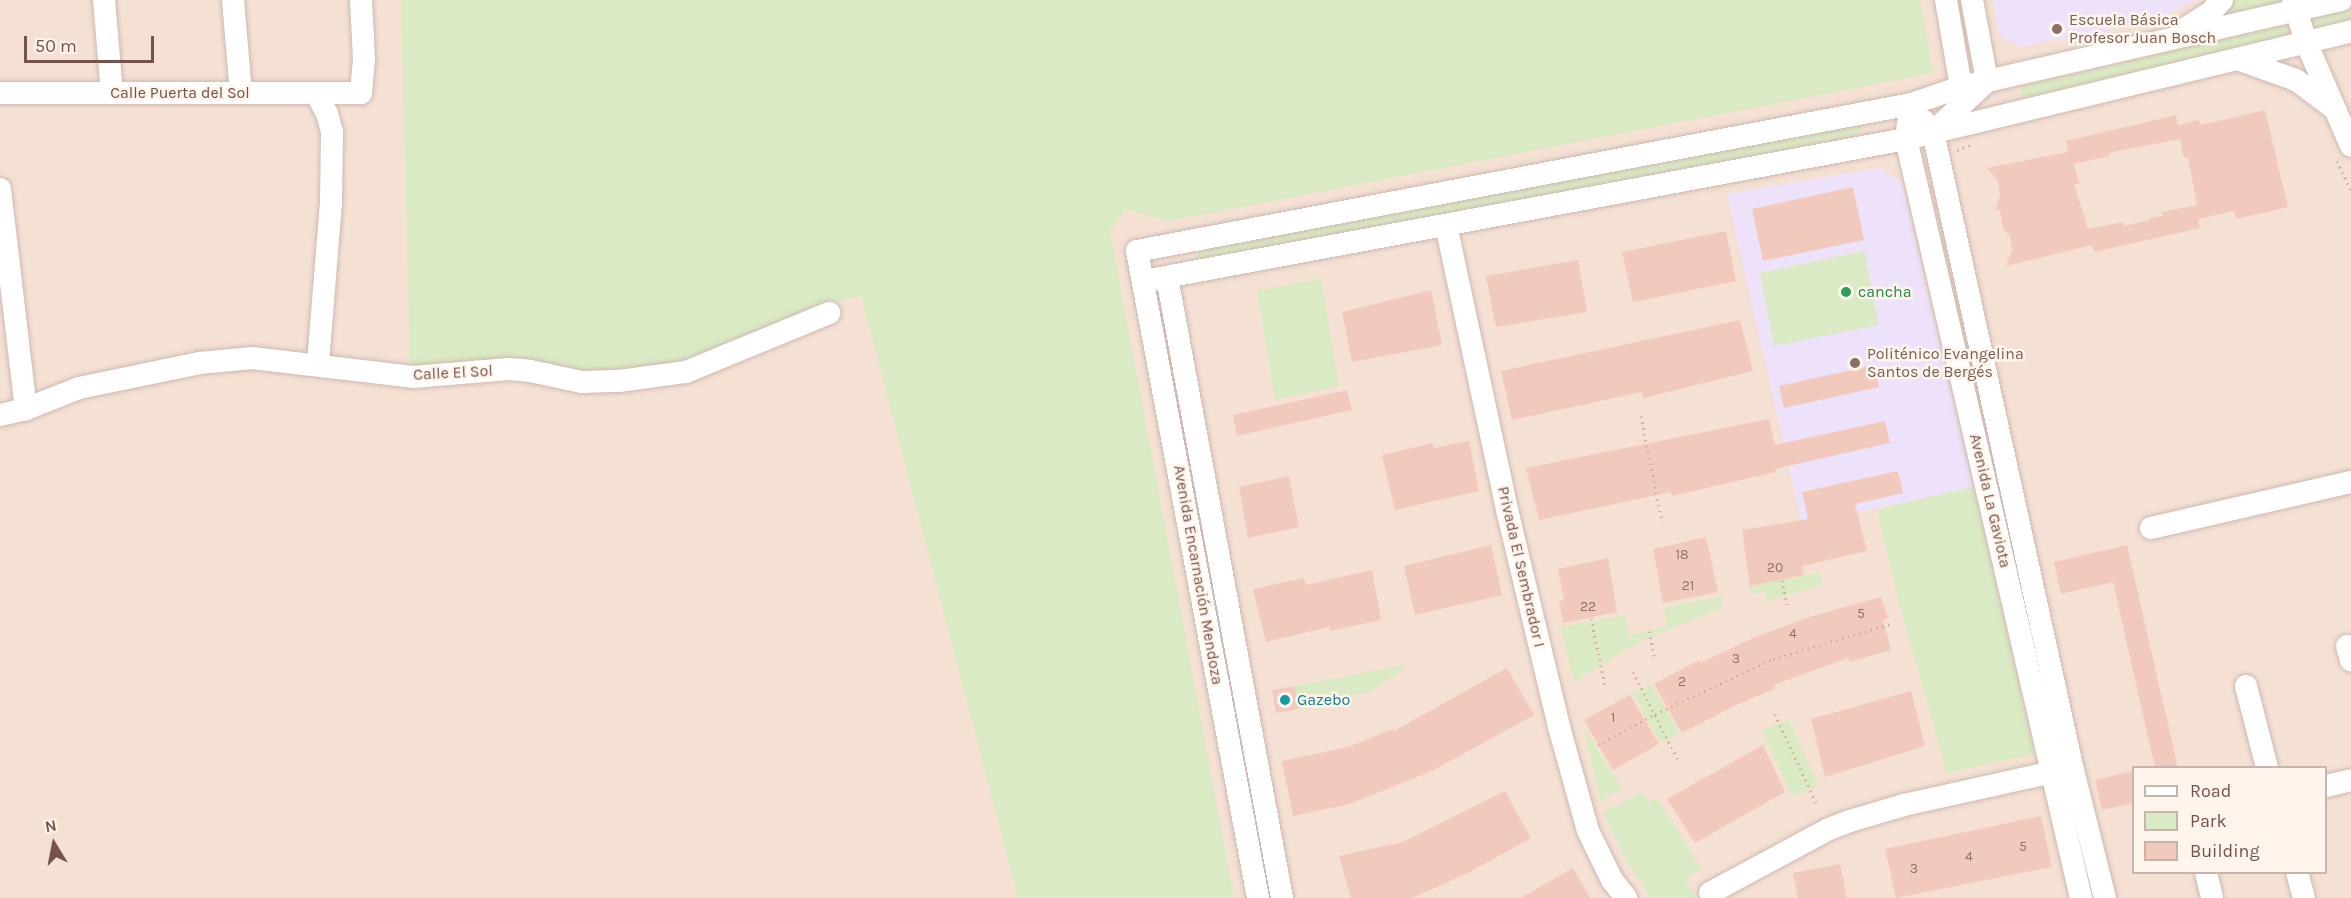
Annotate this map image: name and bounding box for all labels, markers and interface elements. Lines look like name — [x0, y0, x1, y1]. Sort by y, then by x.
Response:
place label: Escuela Básica Profesor Juan Bosch — [2069, 10, 2216, 48]
marker: Escuela Básica Profesor Juan Bosch — [2050, 22, 2064, 36]
scale bar — [27, 24, 158, 62]
text: 50 m — [35, 35, 77, 57]
street label: Calle Puerta del Sol — [110, 83, 250, 103]
place label: cancha — [1858, 282, 1911, 302]
marker: cancha — [1839, 285, 1853, 299]
place label: Politénico Evangelina Santos de Bergés — [1867, 344, 2024, 382]
marker: Politénico Evangelina Santos de Bergés — [1848, 356, 1862, 370]
street label: Calle El Sol — [413, 361, 493, 385]
street label: Avenida La Gaviota — [1965, 432, 2015, 570]
street label: Avenida Encarnación Mendoza — [1169, 464, 1227, 686]
street label: Privada El Sembrador I — [1493, 485, 1549, 649]
house number: 18 — [1675, 547, 1689, 563]
house number: 20 — [1767, 560, 1783, 576]
house number: 21 — [1682, 578, 1694, 594]
house number: 22 — [1580, 599, 1596, 615]
house number: 5 — [1857, 606, 1865, 622]
house number: 4 — [1789, 626, 1797, 642]
house number: 3 — [1732, 651, 1740, 667]
house number: 2 — [1678, 674, 1686, 690]
place label: Gazebo — [1297, 690, 1350, 710]
marker: Gazebo — [1278, 693, 1292, 707]
house number: 1 — [1611, 710, 1615, 726]
legend — [2132, 766, 2327, 874]
text: Road — [2190, 780, 2231, 802]
text: Park — [2190, 810, 2227, 832]
north arrow — [24, 814, 84, 874]
text: N — [43, 815, 58, 836]
house number: 5 — [2019, 839, 2027, 855]
text: Building — [2190, 840, 2260, 862]
house number: 4 — [1965, 849, 1973, 865]
house number: 3 — [1910, 861, 1918, 877]

